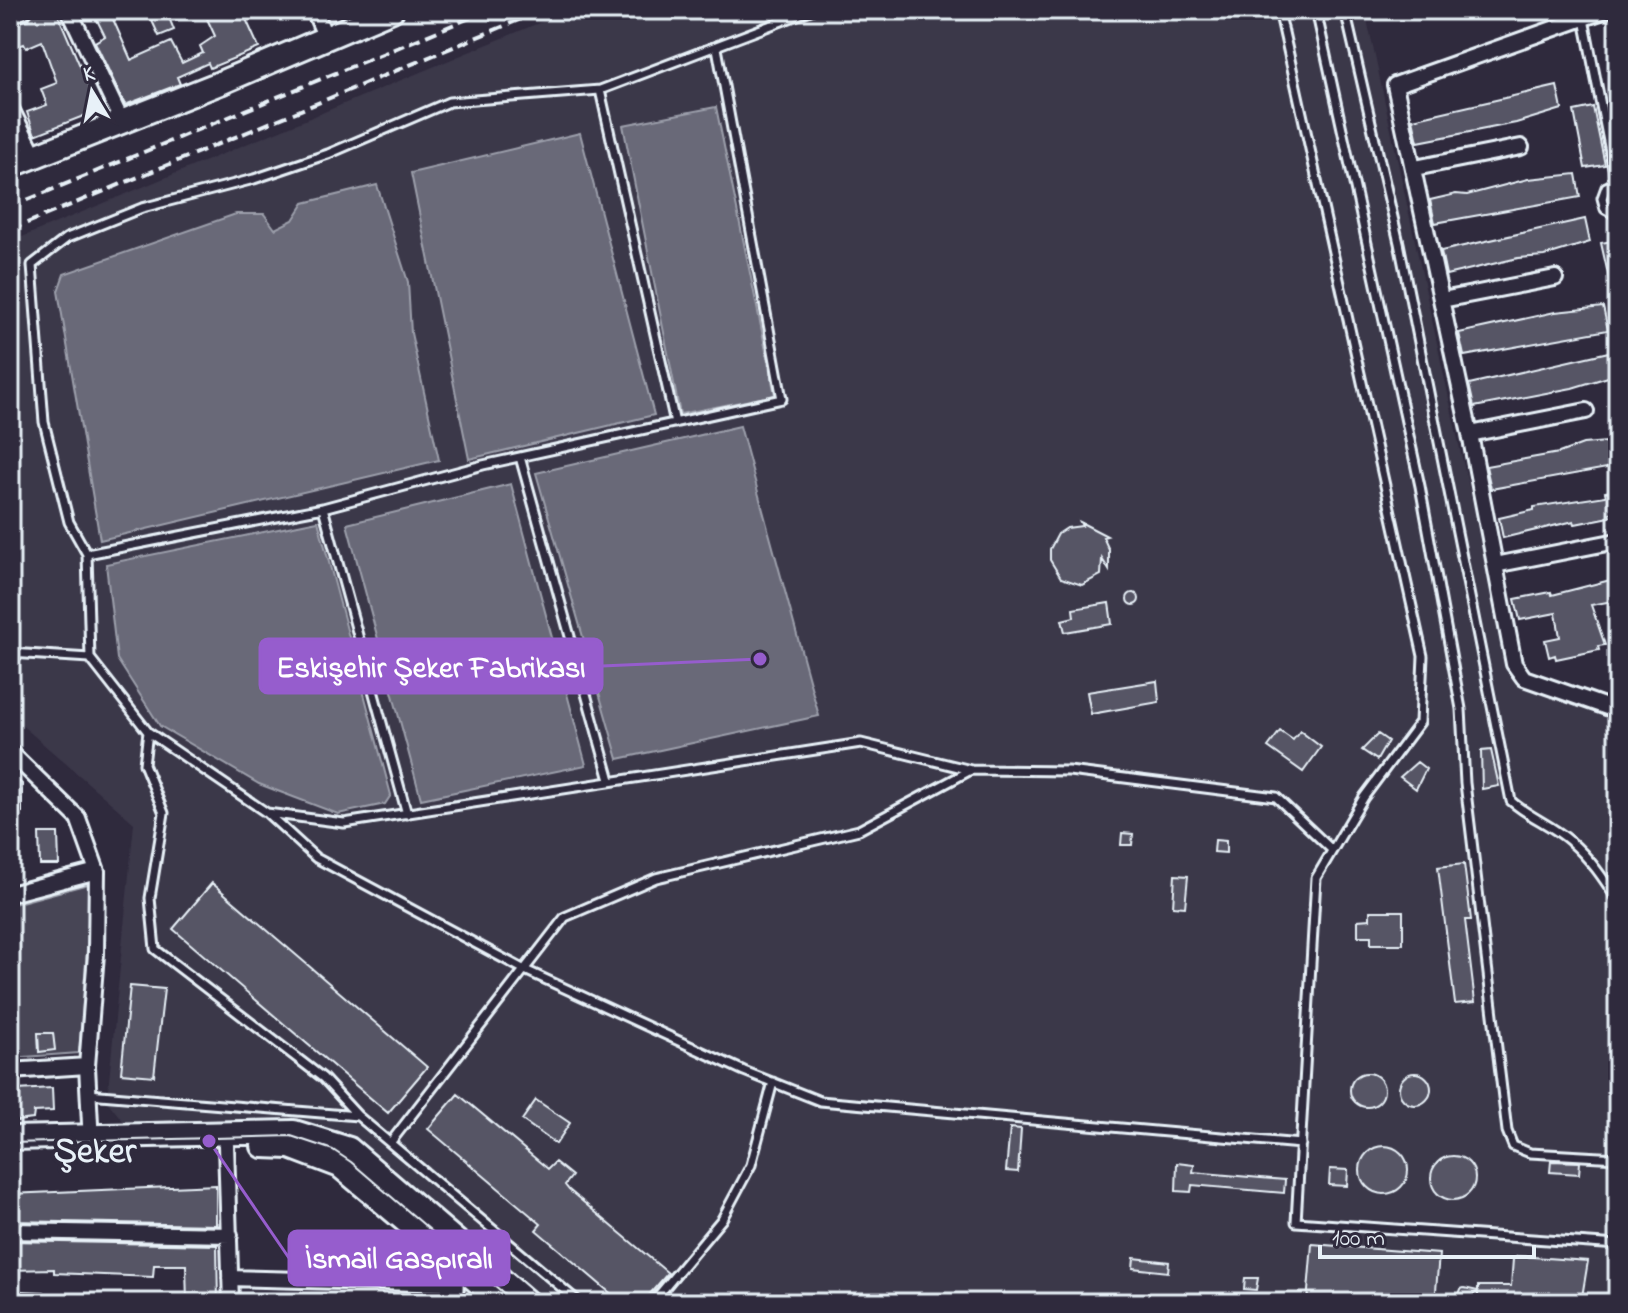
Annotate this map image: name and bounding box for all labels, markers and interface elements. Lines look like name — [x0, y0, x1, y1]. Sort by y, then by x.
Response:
north arrow — [52, 52, 132, 132]
text: K — [81, 58, 98, 92]
callout: Eskişehir Şeker Fabrikası — [260, 639, 602, 693]
text: Eskişehir Şeker Fabrikası — [276, 648, 586, 692]
district label: Şeker — [54, 1127, 137, 1180]
scale bar — [1320, 1209, 1534, 1259]
text: 100 m — [1332, 1222, 1385, 1257]
callout: İsmail Gaspıralı — [289, 1231, 509, 1285]
text: İsmail Gaspıralı — [305, 1239, 493, 1283]

